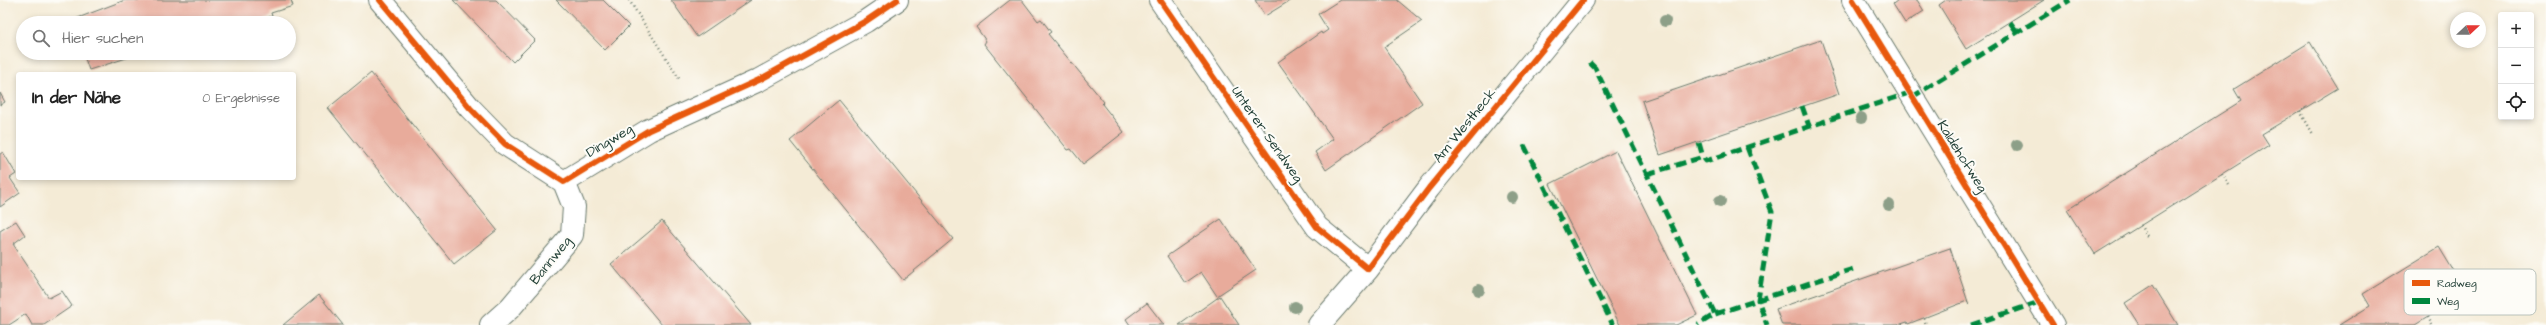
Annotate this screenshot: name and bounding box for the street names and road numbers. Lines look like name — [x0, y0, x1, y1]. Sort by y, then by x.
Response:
street label: Unterer Sendweg — [1226, 82, 1308, 187]
street label: Am Westheck — [1428, 84, 1501, 167]
street label: Kaldehofweg — [1932, 117, 1992, 197]
street label: Dingweg — [582, 119, 637, 163]
street label: Bannweg — [525, 232, 577, 289]

